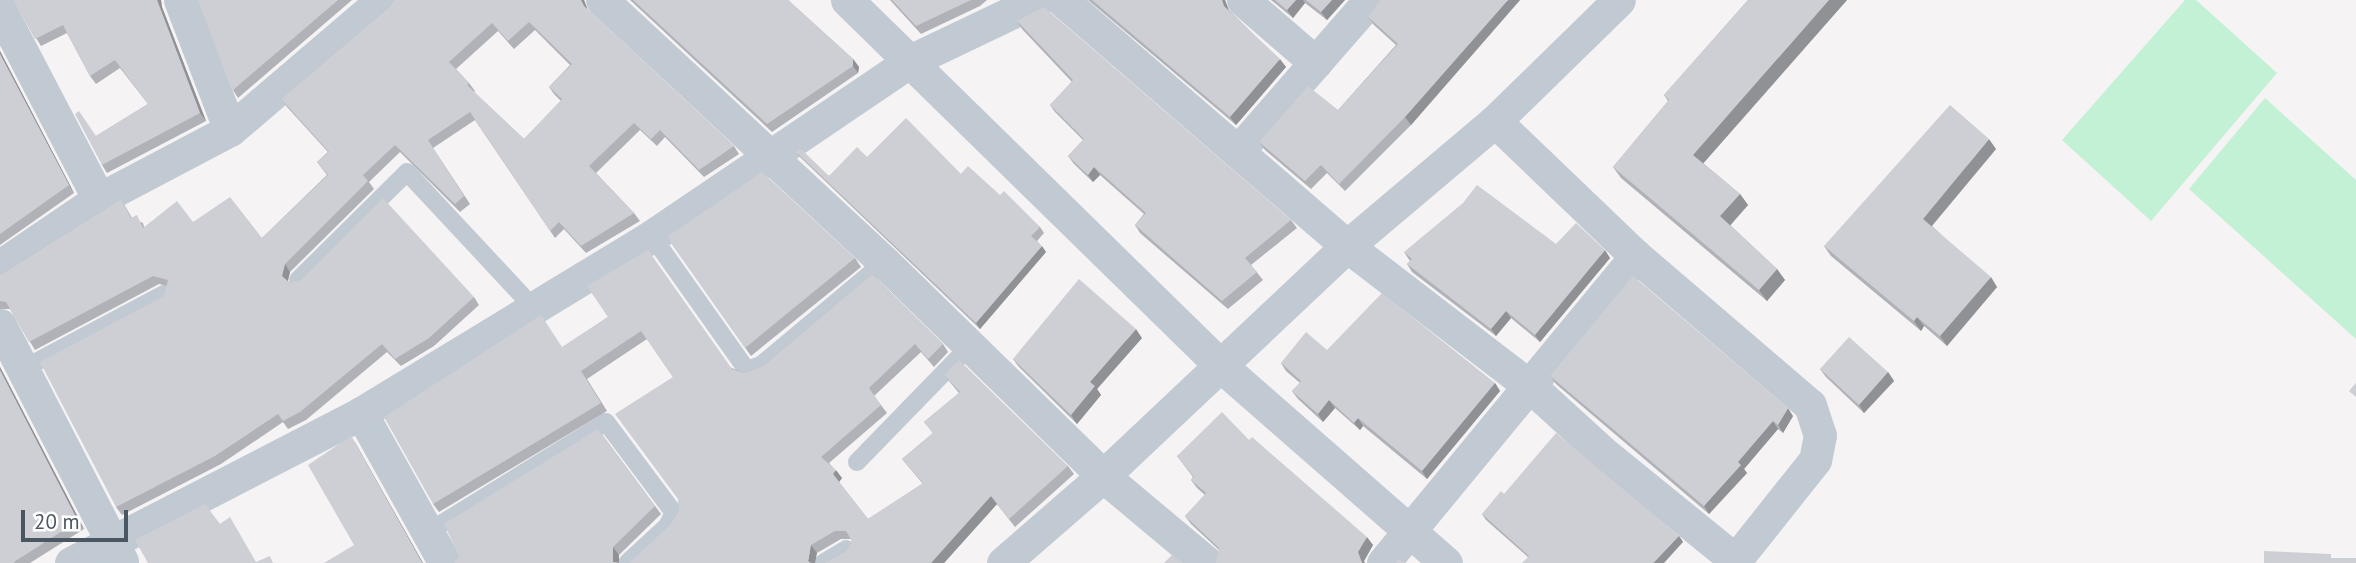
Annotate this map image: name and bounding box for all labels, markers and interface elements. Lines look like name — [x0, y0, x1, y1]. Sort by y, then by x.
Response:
scale bar — [24, 496, 131, 540]
text: 20 m — [34, 508, 80, 535]

